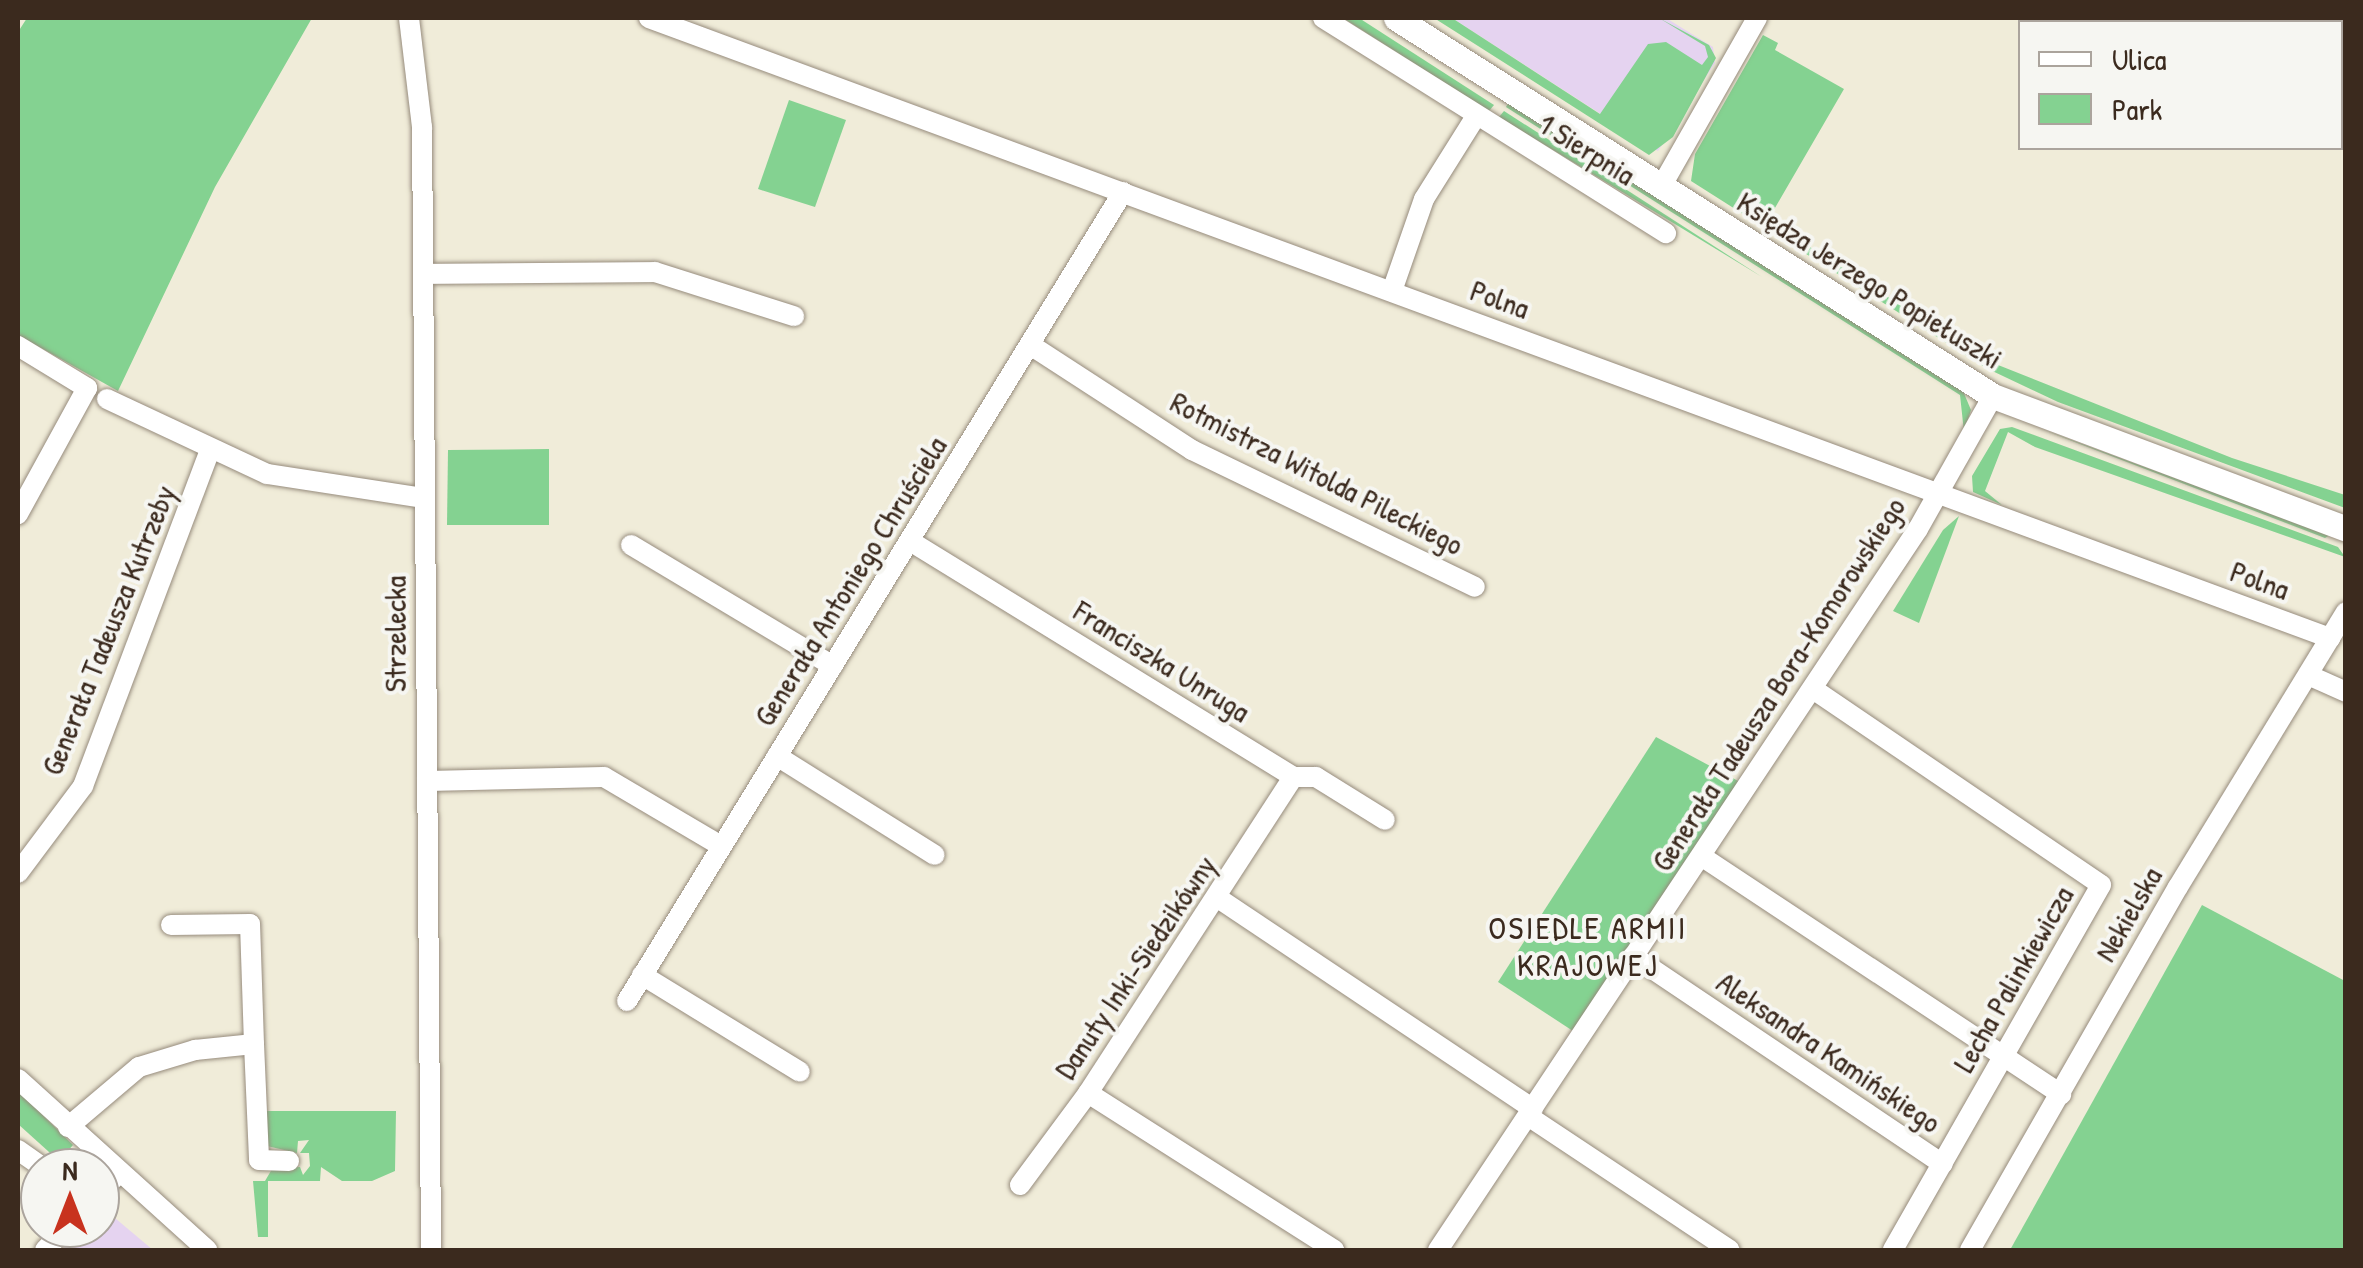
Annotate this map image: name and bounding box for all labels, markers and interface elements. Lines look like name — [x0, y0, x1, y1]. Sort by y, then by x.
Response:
legend — [2018, 20, 2343, 150]
text: Ulica — [2112, 39, 2167, 79]
text: Park — [2112, 89, 2162, 129]
street label: 1 Sierpnia — [1532, 105, 1642, 193]
street label: Księdza Jerzego Popiełuszki — [1731, 184, 2009, 376]
street label: Polna — [1466, 272, 1534, 326]
street label: Rotmistrza Witolda Pileckiego — [1165, 384, 1469, 562]
street label: Generała Antoniego Chruściela — [746, 430, 954, 732]
street label: Generała Tadeusza Kutrzeby — [33, 480, 183, 780]
street label: Generała Tadeusza Bora-Komorowskiego — [1644, 490, 1912, 878]
street label: Polna — [2226, 553, 2294, 607]
street label: Strzelecka — [377, 576, 413, 692]
street label: Franciszka Unruga — [1067, 593, 1257, 729]
street label: Danuty Inki-Siedzikówny — [1047, 848, 1223, 1086]
street label: Nekielska — [2087, 861, 2169, 967]
street label: Lecha Palinkiewicza — [1945, 880, 2081, 1078]
district label: OSIEDLE ARMII KRAJOWEJ — [1488, 910, 1688, 985]
street label: Aleksandra Kamińskiego — [1710, 964, 1948, 1140]
north arrow — [20, 1148, 120, 1248]
text: N — [63, 1151, 77, 1189]

